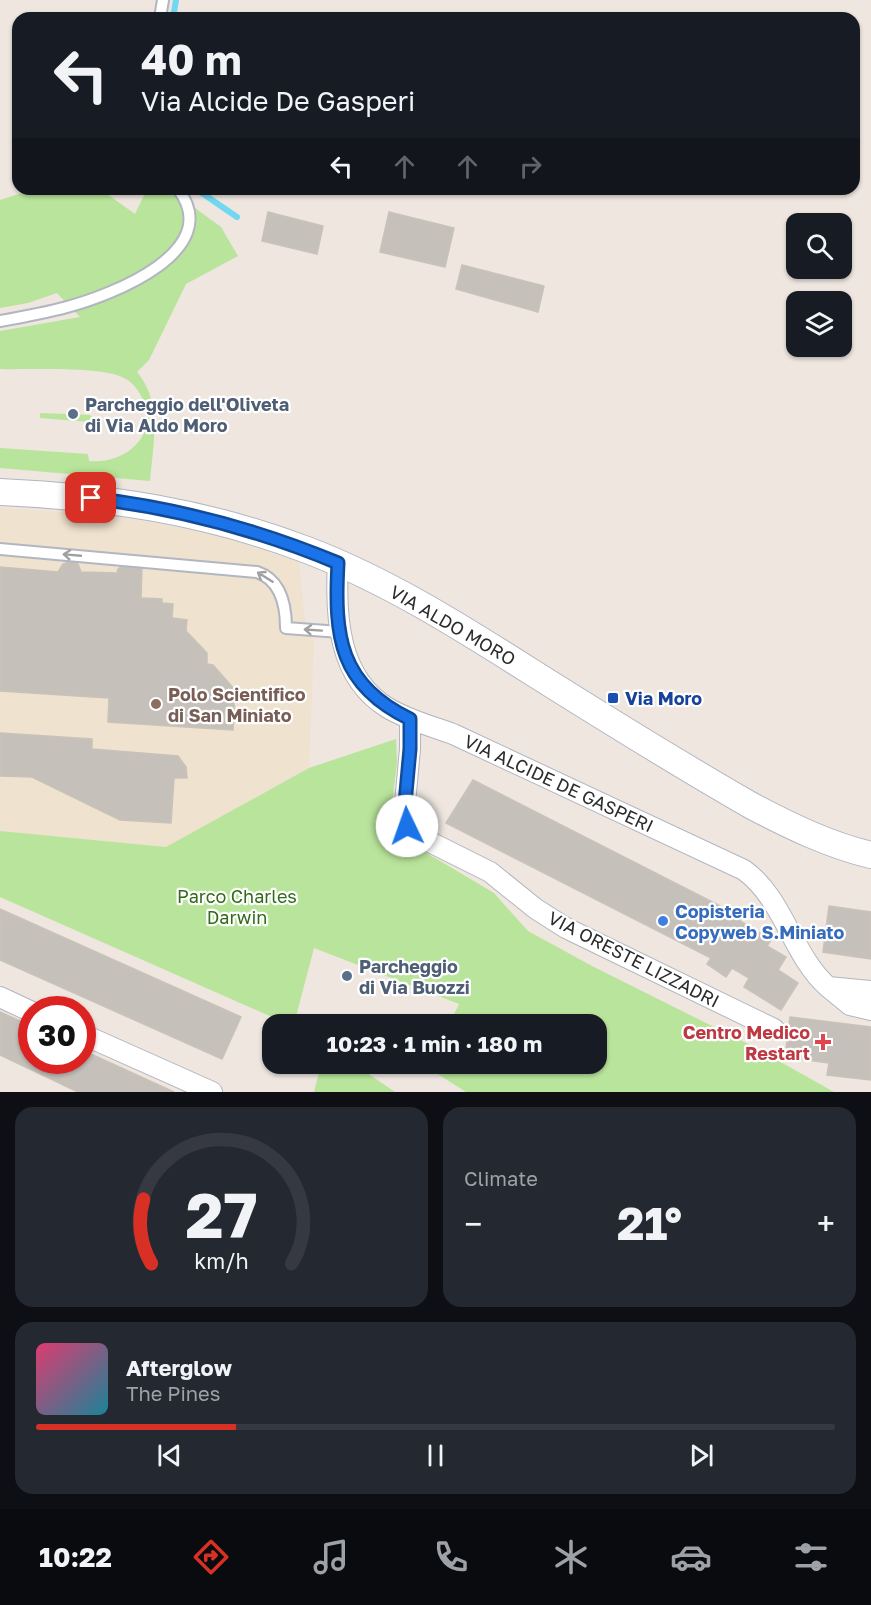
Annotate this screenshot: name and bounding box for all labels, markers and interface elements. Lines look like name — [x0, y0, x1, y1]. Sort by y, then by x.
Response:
text: 40 m — [141, 34, 242, 84]
icon: left — [42, 36, 120, 114]
text: Via Alcide De Gasperi — [141, 85, 415, 117]
icon: left — [325, 150, 358, 183]
icon: ahead — [388, 150, 421, 183]
icon: ahead — [451, 150, 484, 183]
icon: right — [514, 150, 547, 183]
map controls — [786, 213, 852, 357]
button: search — [786, 213, 852, 279]
button: layers — [786, 291, 852, 357]
place label: Parcheggio dell'Oliveta di Via Aldo Moro — [85, 393, 289, 436]
marker: Parcheggio dell'Oliveta di Via Aldo Moro — [66, 407, 80, 421]
pin — [65, 472, 116, 523]
icon: arrive — [74, 481, 107, 514]
one-way arrow — [63, 549, 83, 560]
one-way arrow — [256, 571, 273, 583]
street label: VIA ALDO MORO — [386, 580, 520, 670]
one-way arrow — [304, 624, 324, 635]
place label: Polo Scientifico di San Miniato — [168, 683, 306, 726]
place label: Via Moro — [625, 687, 702, 709]
marker: Via Moro — [606, 691, 620, 705]
marker: Polo Scientifico di San Miniato — [149, 697, 163, 711]
street label: VIA ALCIDE DE GASPERI — [461, 729, 657, 837]
position arrow — [375, 794, 439, 858]
park label: Parco Charles Darwin — [177, 885, 297, 928]
place label: Copisteria Copyweb S.Miniato — [675, 900, 845, 943]
street label: VIA ORESTE LIZZADRI — [545, 906, 723, 1012]
marker: Copisteria Copyweb S.Miniato — [656, 914, 670, 928]
place label: Parcheggio di Via Buozzi — [359, 955, 470, 998]
marker: Parcheggio di Via Buozzi — [340, 969, 354, 983]
speed limit sign: 30 — [18, 996, 96, 1074]
place label: Centro Medico Restart — [683, 1021, 810, 1064]
text: 10:23 · 1 min · 180 m — [327, 1030, 542, 1057]
marker: Centro Medico Restart — [814, 1033, 832, 1051]
text: Climate — [464, 1166, 538, 1190]
text: 27 — [185, 1177, 258, 1252]
text: 21° — [617, 1196, 682, 1250]
text: − — [464, 1204, 482, 1243]
text: + — [817, 1204, 835, 1243]
text: km/h — [194, 1248, 249, 1274]
text: Afterglow — [126, 1354, 232, 1381]
text: The Pines — [126, 1381, 220, 1405]
icon: previous — [153, 1439, 186, 1472]
icon: pause — [419, 1439, 452, 1472]
icon: next — [685, 1439, 718, 1472]
icon: directions — [190, 1536, 232, 1578]
icon: music — [310, 1536, 352, 1578]
icon: phone — [430, 1536, 472, 1578]
icon: climate — [550, 1536, 592, 1578]
icon: car — [670, 1536, 712, 1578]
icon: filters — [790, 1536, 832, 1578]
text: 10:22 — [39, 1541, 112, 1573]

